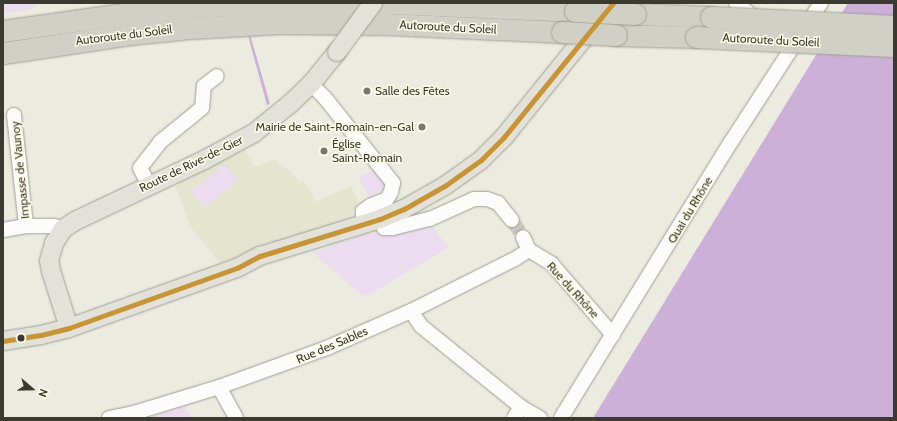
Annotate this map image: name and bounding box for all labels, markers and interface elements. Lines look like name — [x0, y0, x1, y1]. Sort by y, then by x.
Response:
street label: Autoroute du Soleil — [399, 17, 497, 37]
street label: Autoroute du Soleil — [75, 22, 173, 48]
street label: Autoroute du Soleil — [722, 30, 820, 50]
place label: Salle des Fêtes — [375, 84, 450, 98]
marker: Salle des Fêtes — [362, 86, 372, 96]
street label: Impasse de Vaunoy — [8, 120, 32, 220]
place label: Mairie de Saint-Romain-en-Gal — [255, 120, 414, 134]
marker: Mairie de Saint-Romain-en-Gal — [417, 122, 427, 132]
street label: Route de Rive-de-Gier — [137, 133, 245, 195]
place label: Église Saint-Romain — [332, 137, 402, 165]
marker: Église Saint-Romain — [319, 146, 329, 156]
street label: Quai du Rhône — [664, 174, 716, 246]
street label: Rue du Rhône — [544, 259, 602, 321]
street label: Rue des Sables — [294, 324, 370, 366]
unlabelled marker — [16, 333, 26, 343]
north arrow — [12, 369, 52, 409]
text: N — [35, 387, 51, 399]

